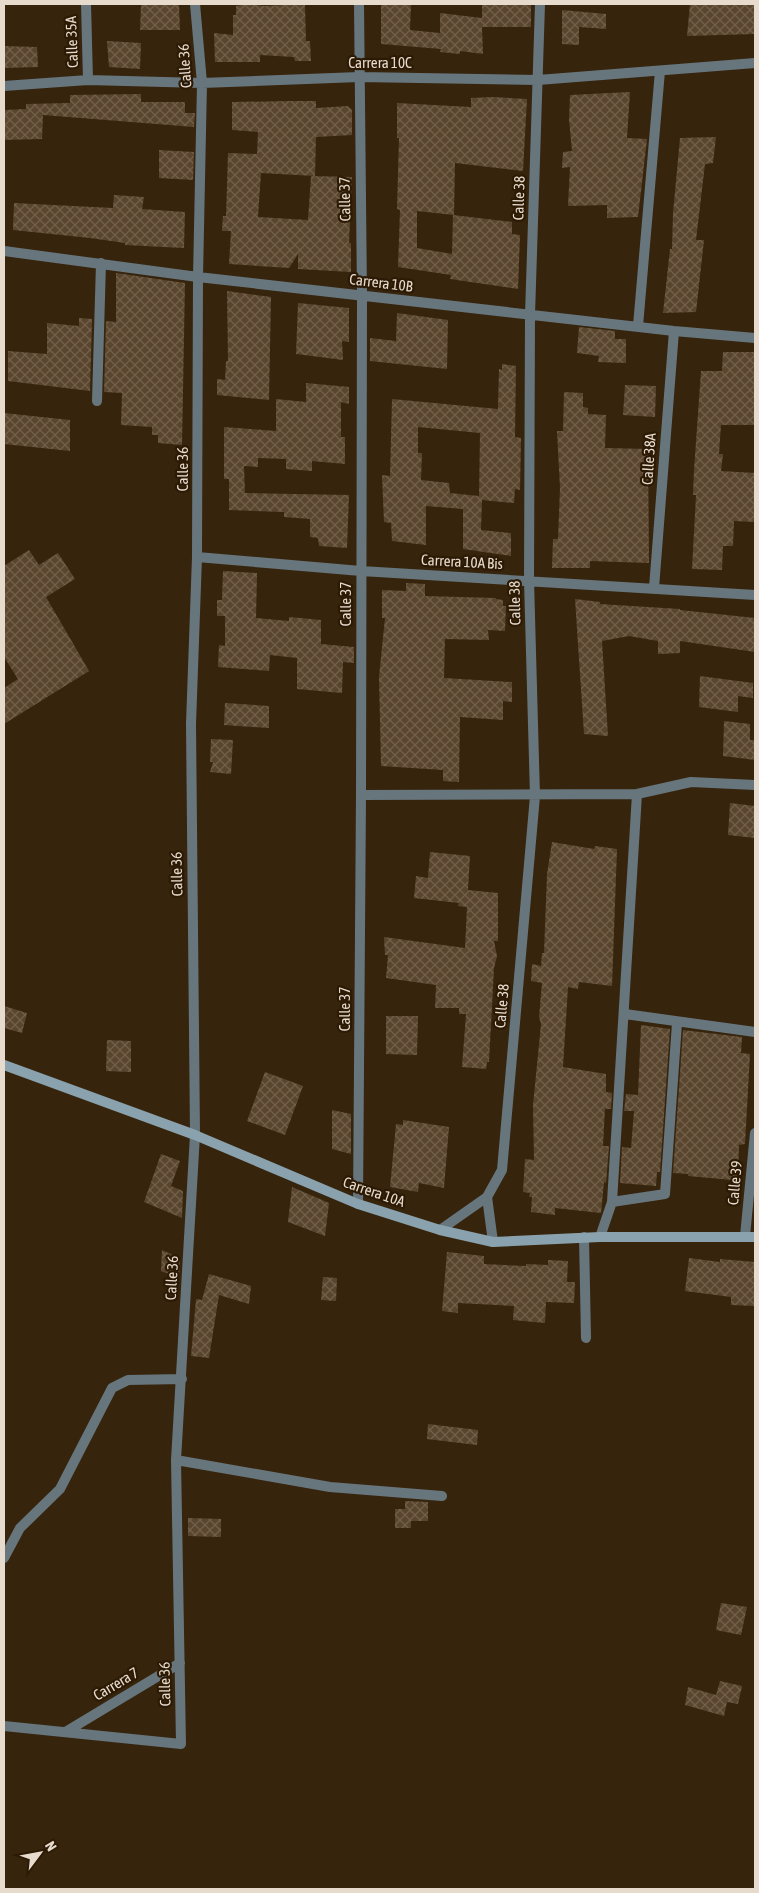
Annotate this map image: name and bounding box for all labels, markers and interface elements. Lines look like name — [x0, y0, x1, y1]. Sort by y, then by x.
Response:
street label: Calle 35A — [62, 15, 81, 68]
street label: Calle 36 — [174, 43, 195, 89]
street label: Carrera 10C — [348, 54, 412, 71]
street label: Calle 38 — [509, 175, 528, 221]
street label: Calle 37 — [336, 177, 353, 221]
street label: Carrera 10B — [348, 270, 414, 295]
street label: Calle 38A — [638, 432, 659, 485]
street label: Calle 36 — [174, 447, 191, 491]
street label: Carrera 10A Bis — [421, 551, 503, 572]
street label: Calle 38 — [506, 581, 523, 625]
street label: Calle 37 — [337, 582, 354, 626]
street label: Calle 36 — [168, 852, 185, 896]
street label: Calle 38 — [491, 983, 512, 1029]
street label: Calle 37 — [336, 987, 353, 1031]
street label: Calle 39 — [724, 1160, 745, 1206]
street label: Carrera 10A — [341, 1173, 408, 1210]
street label: Calle 36 — [162, 1255, 181, 1301]
street label: Calle 36 — [156, 1662, 173, 1706]
street label: Carrera 7 — [90, 1664, 141, 1704]
north arrow — [15, 1828, 65, 1878]
text: N — [42, 1838, 60, 1854]

